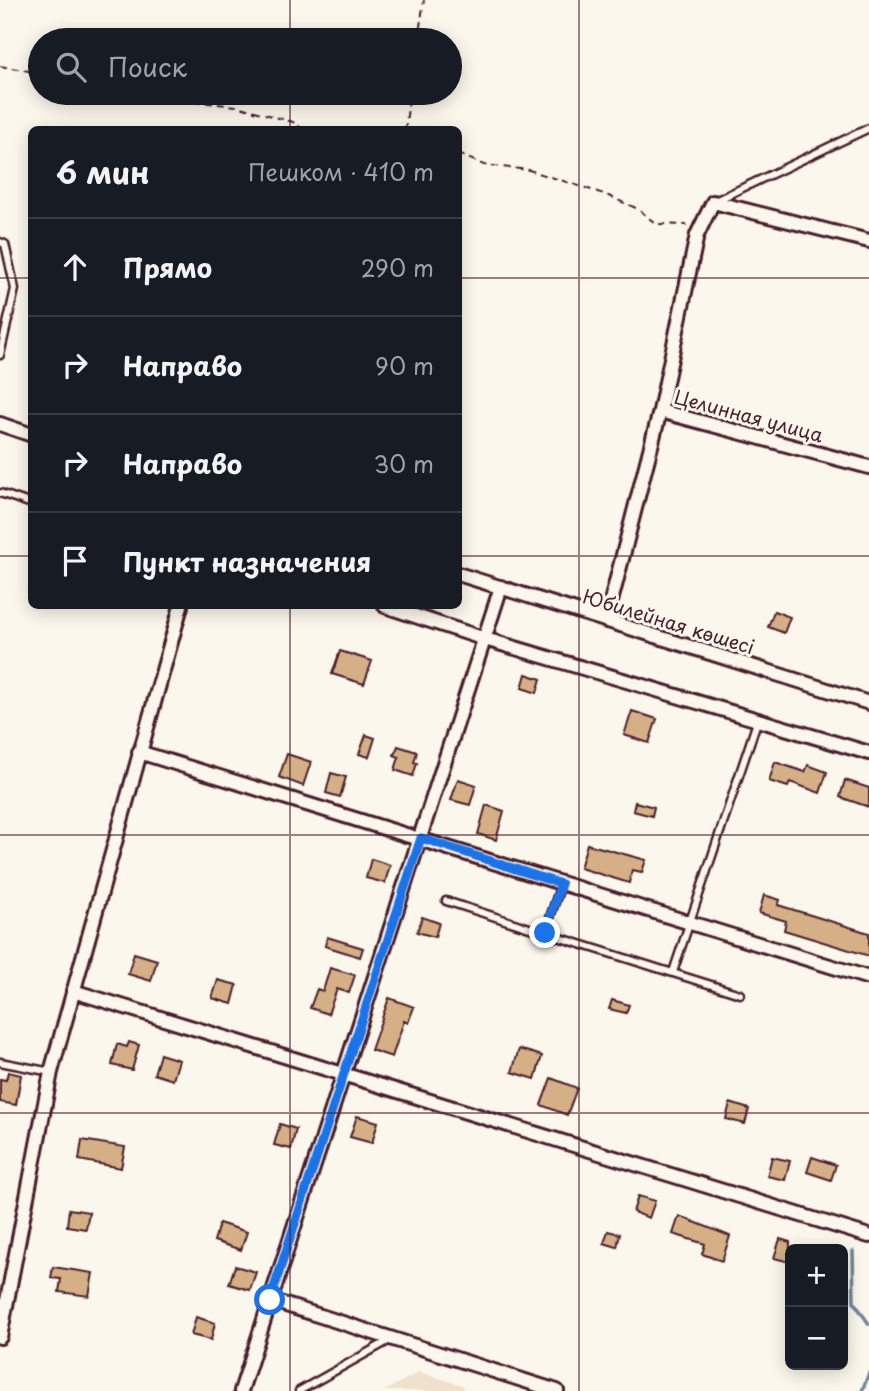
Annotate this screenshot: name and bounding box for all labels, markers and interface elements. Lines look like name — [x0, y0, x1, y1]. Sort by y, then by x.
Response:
search box — [28, 28, 462, 105]
text: Поиск — [108, 47, 187, 86]
icon: search — [52, 48, 90, 86]
text: 6 мин — [56, 149, 150, 194]
text: Пешком · 410 m — [248, 154, 434, 189]
icon: ahead — [56, 248, 94, 286]
text: Прямо — [123, 248, 212, 287]
text: 290 m — [361, 250, 434, 285]
icon: right — [56, 346, 94, 384]
text: Направо — [123, 346, 242, 385]
text: 90 m — [375, 348, 434, 383]
street label: Целинная улица — [672, 382, 827, 448]
icon: right — [56, 444, 94, 482]
text: Направо — [123, 444, 242, 483]
text: 30 m — [373, 446, 434, 481]
icon: arrive — [56, 542, 94, 580]
text: Пункт назначения — [123, 542, 371, 581]
street label: Юбилейная көшесі — [580, 582, 758, 660]
route end — [529, 917, 560, 948]
map controls — [785, 1244, 848, 1370]
button: + — [785, 1244, 848, 1307]
route start — [254, 1284, 285, 1315]
button: − — [785, 1307, 848, 1370]

